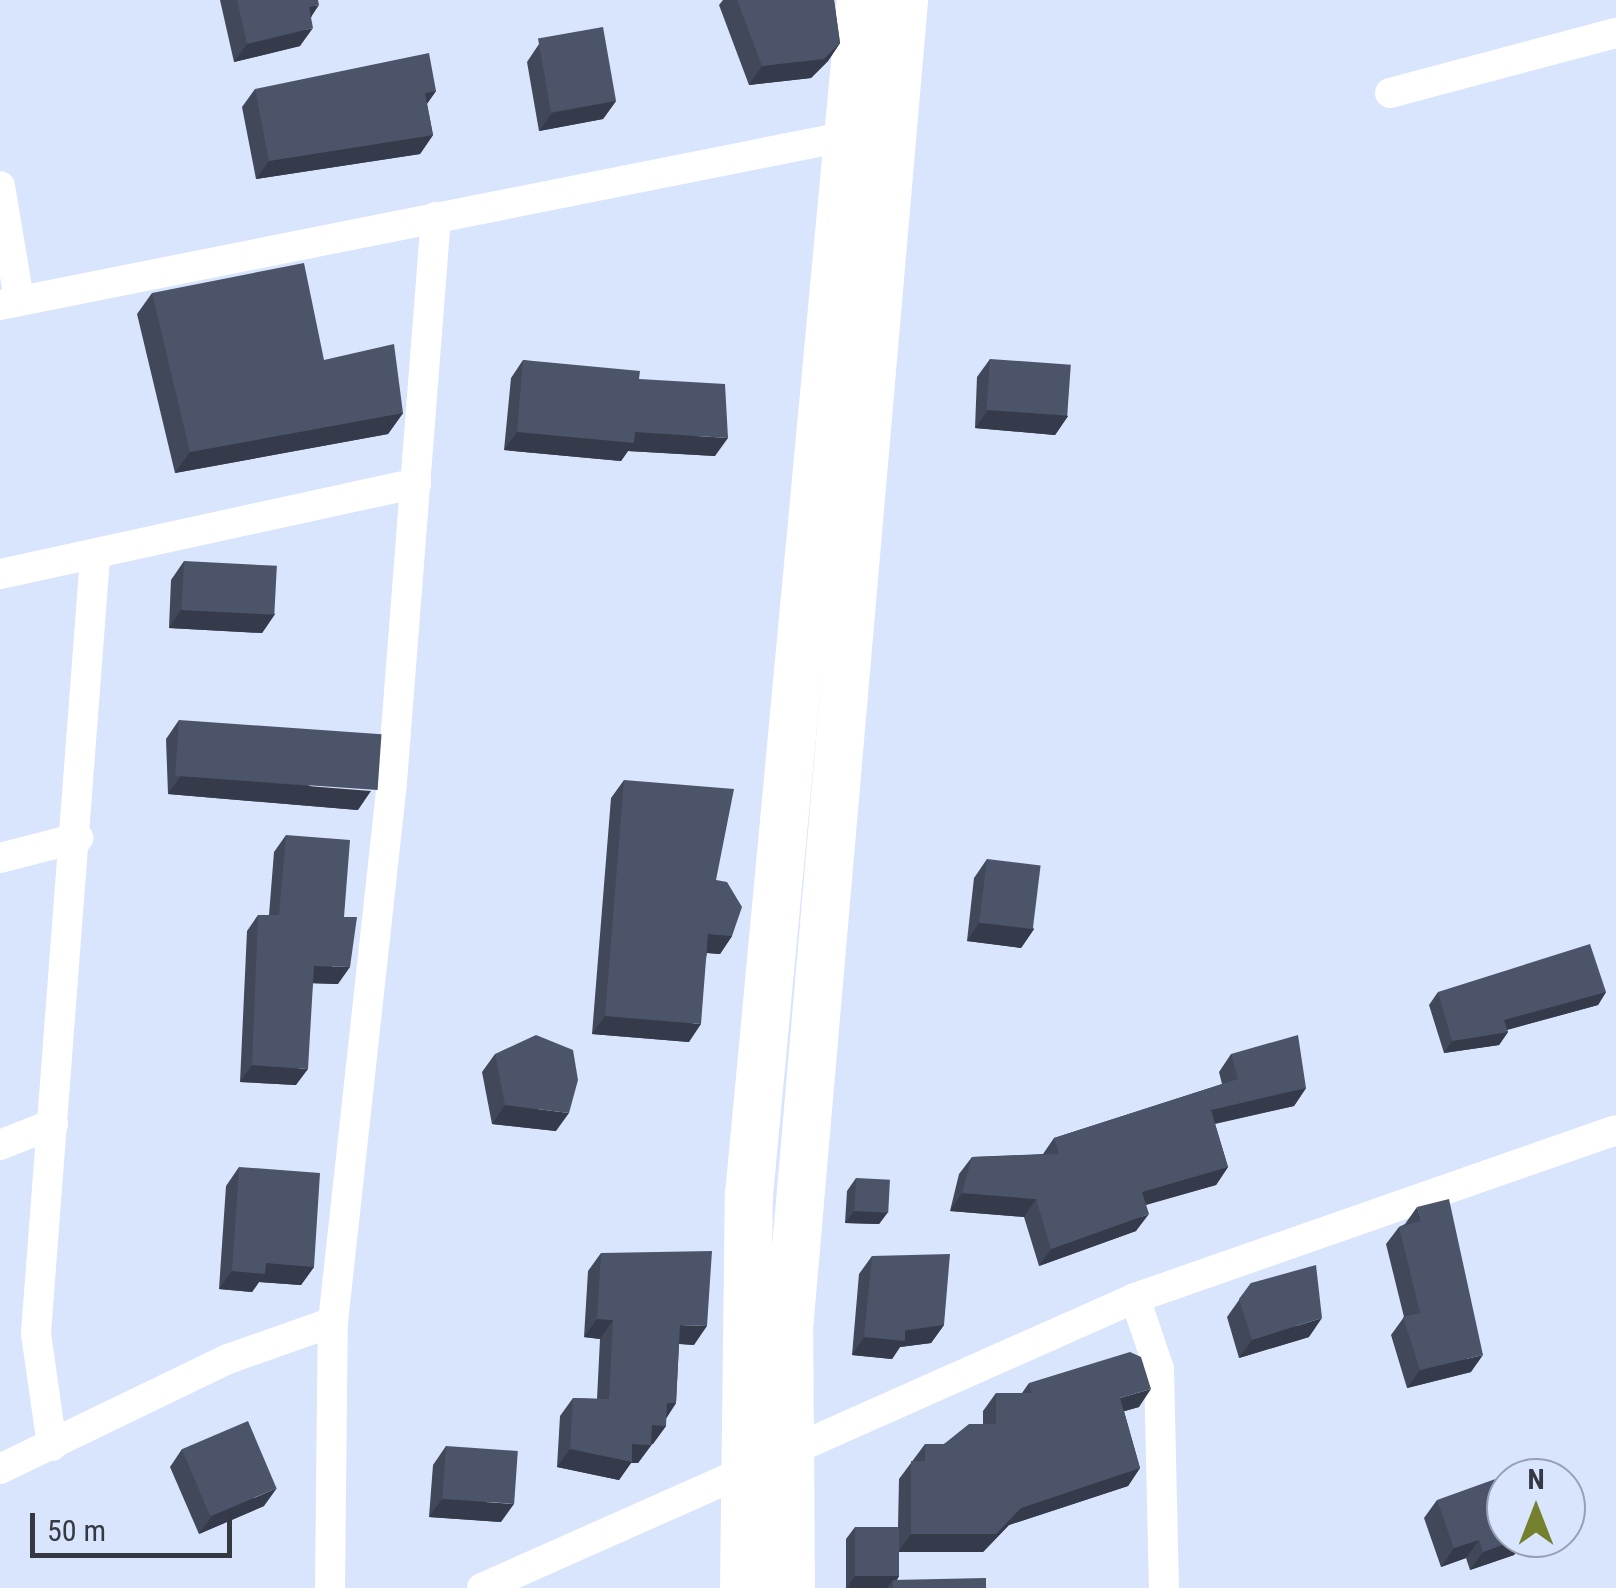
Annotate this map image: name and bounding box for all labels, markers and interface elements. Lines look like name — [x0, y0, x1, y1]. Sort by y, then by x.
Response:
north arrow — [1486, 1458, 1586, 1558]
text: N — [1527, 1463, 1545, 1496]
scale bar — [35, 1493, 238, 1555]
text: 50 m — [47, 1513, 106, 1548]

